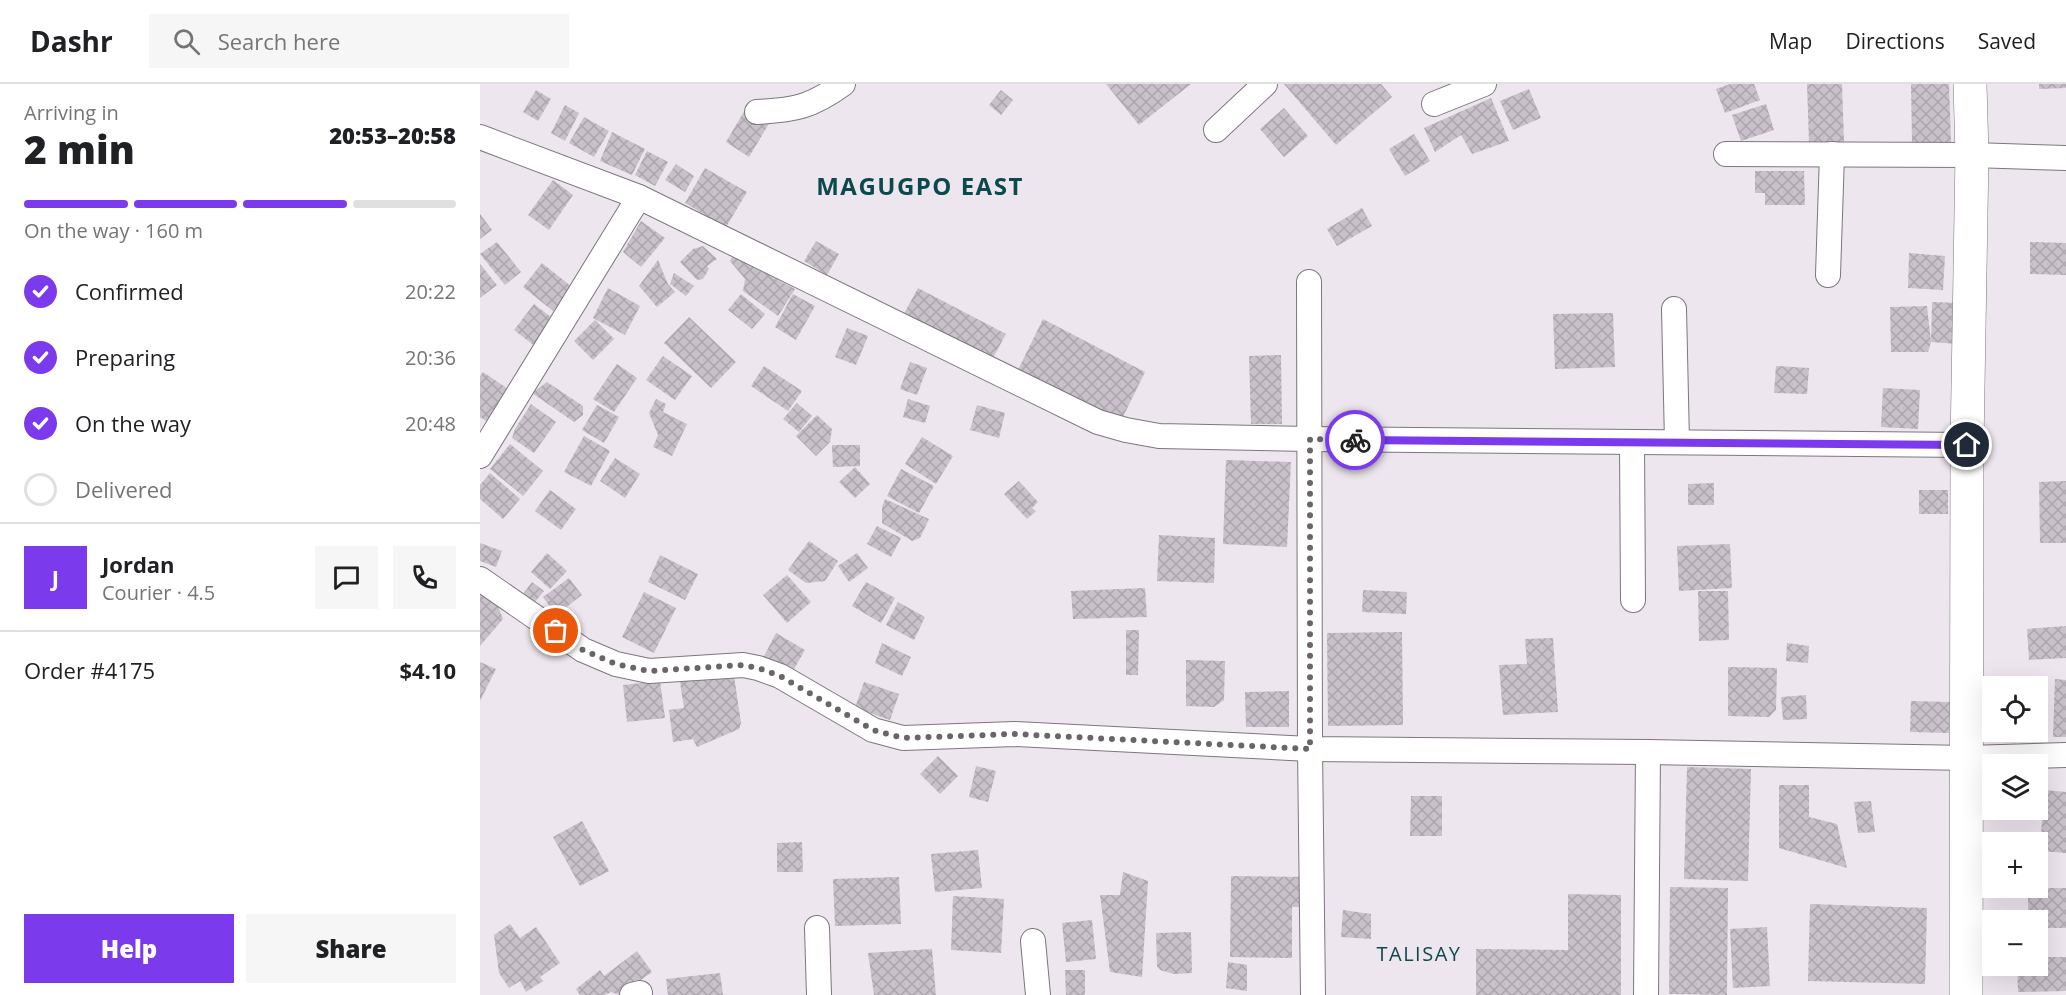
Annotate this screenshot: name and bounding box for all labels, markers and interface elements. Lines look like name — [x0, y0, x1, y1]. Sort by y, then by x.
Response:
search box — [149, 14, 569, 68]
text: Dashr — [30, 22, 113, 60]
icon: search — [170, 25, 203, 58]
text: Search here — [218, 26, 340, 56]
text: Map — [1769, 27, 1812, 55]
text: Directions — [1845, 27, 1945, 55]
text: Saved — [1978, 27, 2036, 55]
text: Arriving in — [24, 99, 119, 126]
text: 20:53–20:58 — [329, 120, 456, 150]
text: 2 min — [24, 122, 135, 175]
district label: MAGUGPO EAST — [816, 169, 1024, 202]
text: On the way · 160 m — [24, 217, 203, 244]
icon: check — [24, 275, 57, 308]
text: Confirmed — [75, 276, 184, 306]
text: 20:22 — [405, 278, 456, 305]
icon: check — [24, 341, 57, 374]
text: Preparing — [75, 342, 175, 372]
text: 20:36 — [405, 344, 456, 371]
icon: check — [24, 407, 57, 440]
text: On the way — [75, 408, 191, 438]
text: 20:48 — [405, 410, 456, 437]
courier — [1325, 410, 1385, 470]
pin — [1941, 419, 1992, 470]
icon: bike — [1339, 424, 1372, 457]
icon: home — [1950, 428, 1983, 461]
text: Delivered — [75, 474, 173, 504]
button: chat — [315, 546, 378, 609]
button: phone — [393, 546, 456, 609]
text: Jordan — [102, 549, 175, 579]
text: J — [52, 562, 59, 592]
text: Courier · 4.5 — [102, 579, 215, 606]
pin — [530, 605, 581, 656]
icon: bag — [539, 614, 572, 647]
text: Order #4175 — [24, 655, 155, 685]
text: $4.10 — [399, 655, 456, 685]
map controls — [1982, 676, 2048, 976]
button: locate — [1982, 676, 2048, 742]
button: layers — [1982, 754, 2048, 820]
button: + — [1982, 832, 2048, 898]
button: − — [1982, 910, 2048, 976]
button: Help — [24, 914, 234, 983]
button: Share — [246, 914, 456, 983]
district label: TALISAY — [1377, 940, 1461, 967]

